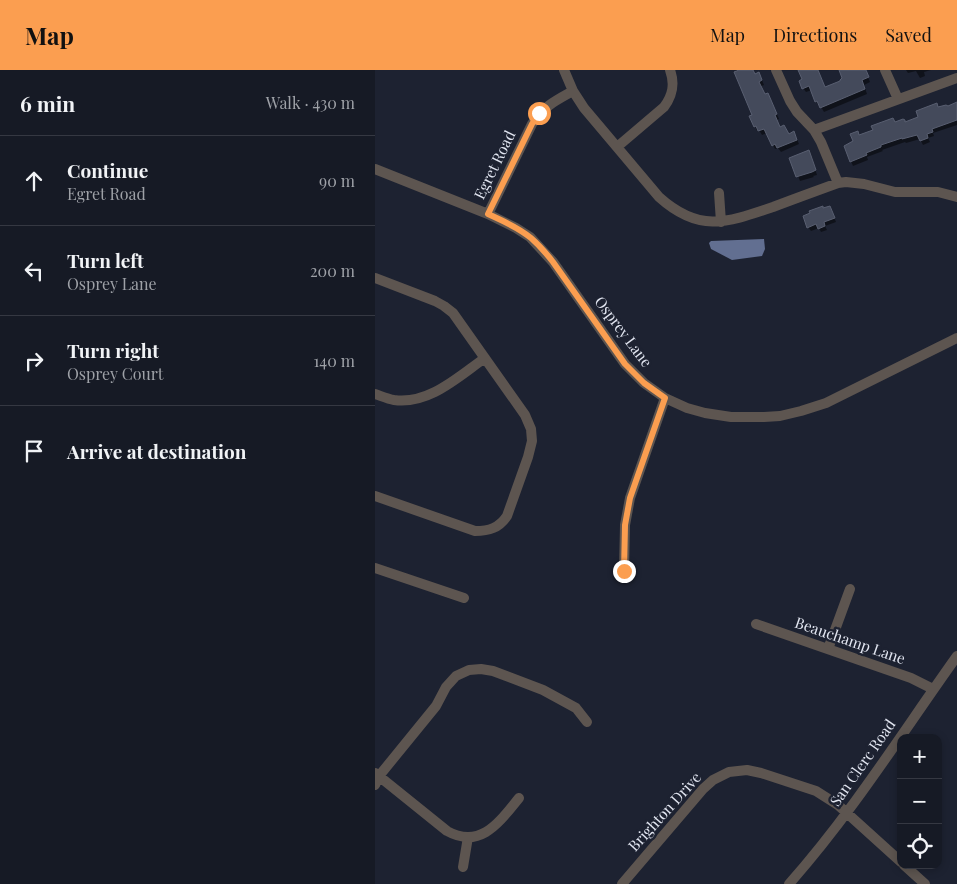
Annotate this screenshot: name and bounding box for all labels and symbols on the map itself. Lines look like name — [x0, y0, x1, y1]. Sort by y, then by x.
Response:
route start — [528, 102, 551, 125]
street label: Egret Road — [469, 127, 519, 202]
street label: Osprey Lane — [591, 292, 657, 371]
route end — [613, 560, 636, 583]
street label: Beauchamp Lane — [793, 612, 908, 668]
street label: San Clerc Road — [825, 715, 900, 810]
street label: Brighton Drive — [623, 767, 705, 855]

